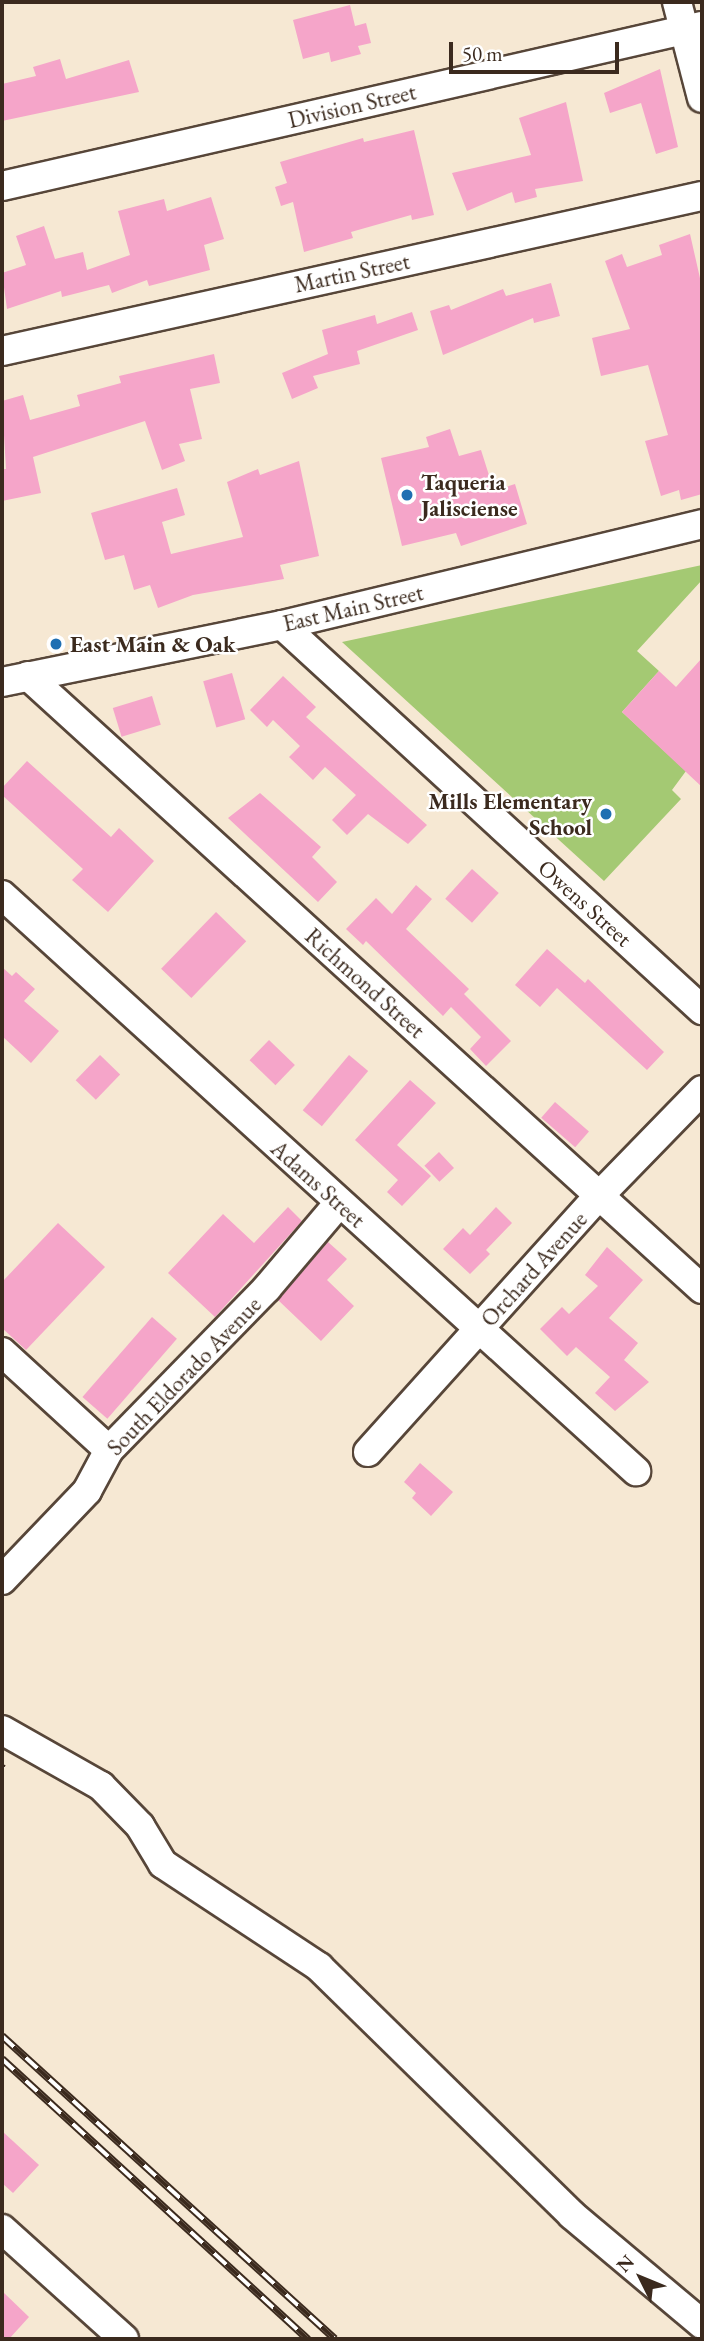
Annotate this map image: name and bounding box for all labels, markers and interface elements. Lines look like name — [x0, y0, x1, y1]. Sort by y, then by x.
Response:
scale bar — [452, 28, 622, 72]
text: 50 m — [462, 40, 503, 67]
street label: Division Street — [285, 78, 419, 134]
street label: Martin Street — [292, 247, 412, 299]
place label: Taqueria Jalisciense — [421, 468, 518, 522]
marker: Taqueria Jalisciense — [399, 487, 415, 503]
street label: East Main Street — [280, 578, 426, 638]
place label: East Main & Oak — [70, 630, 235, 658]
marker: East Main & Oak — [48, 636, 64, 652]
place label: Mills Elementary School — [428, 787, 592, 841]
marker: Mills Elementary School — [598, 806, 614, 822]
street label: Owens Street — [533, 854, 637, 952]
street label: Richmond Street — [299, 922, 431, 1044]
street label: Adams Street — [265, 1135, 371, 1233]
street label: Orchard Avenue — [475, 1206, 593, 1332]
street label: South Eldorado Avenue — [101, 1291, 267, 1461]
north arrow — [606, 2243, 676, 2313]
text: N — [611, 2249, 640, 2277]

